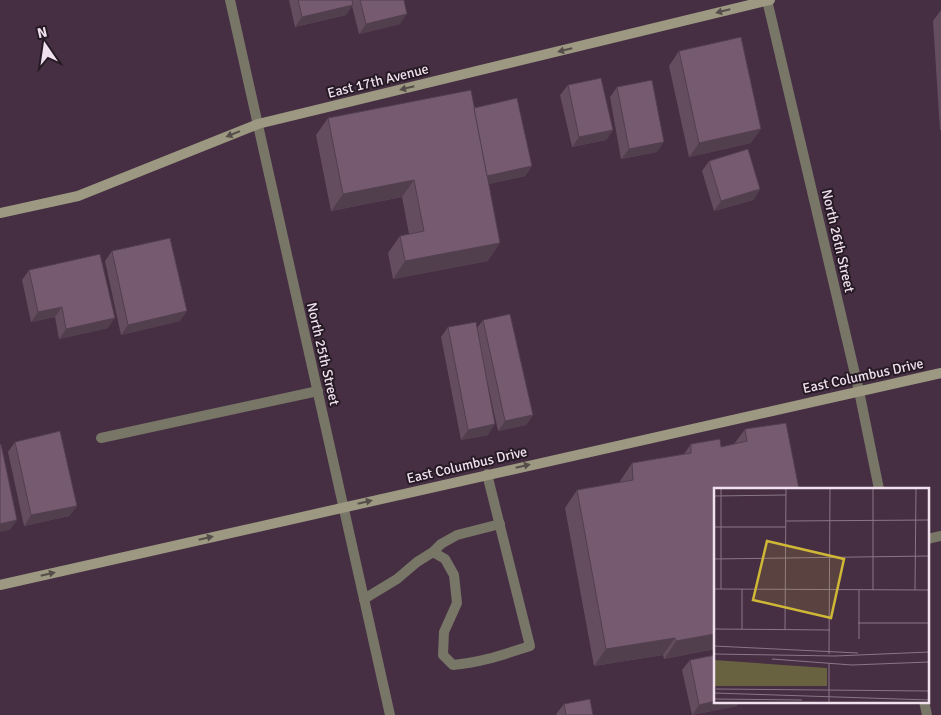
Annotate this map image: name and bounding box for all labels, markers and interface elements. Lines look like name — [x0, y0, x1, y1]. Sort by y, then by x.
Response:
one-way arrow — [715, 8, 730, 16]
north arrow — [20, 20, 70, 70]
text: N — [36, 23, 49, 42]
one-way arrow — [557, 46, 572, 54]
street label: East 17th Avenue — [326, 60, 430, 102]
one-way arrow — [399, 84, 414, 92]
one-way arrow — [225, 130, 240, 138]
street label: North 26th Street — [818, 188, 858, 294]
street label: North 25th Street — [303, 301, 343, 407]
street label: East Columbus Drive — [801, 355, 925, 397]
street label: East Columbus Drive — [405, 443, 529, 487]
one-way arrow — [515, 462, 531, 470]
inset map — [714, 488, 928, 702]
one-way arrow — [357, 498, 372, 506]
one-way arrow — [199, 534, 214, 542]
one-way arrow — [40, 570, 55, 578]

